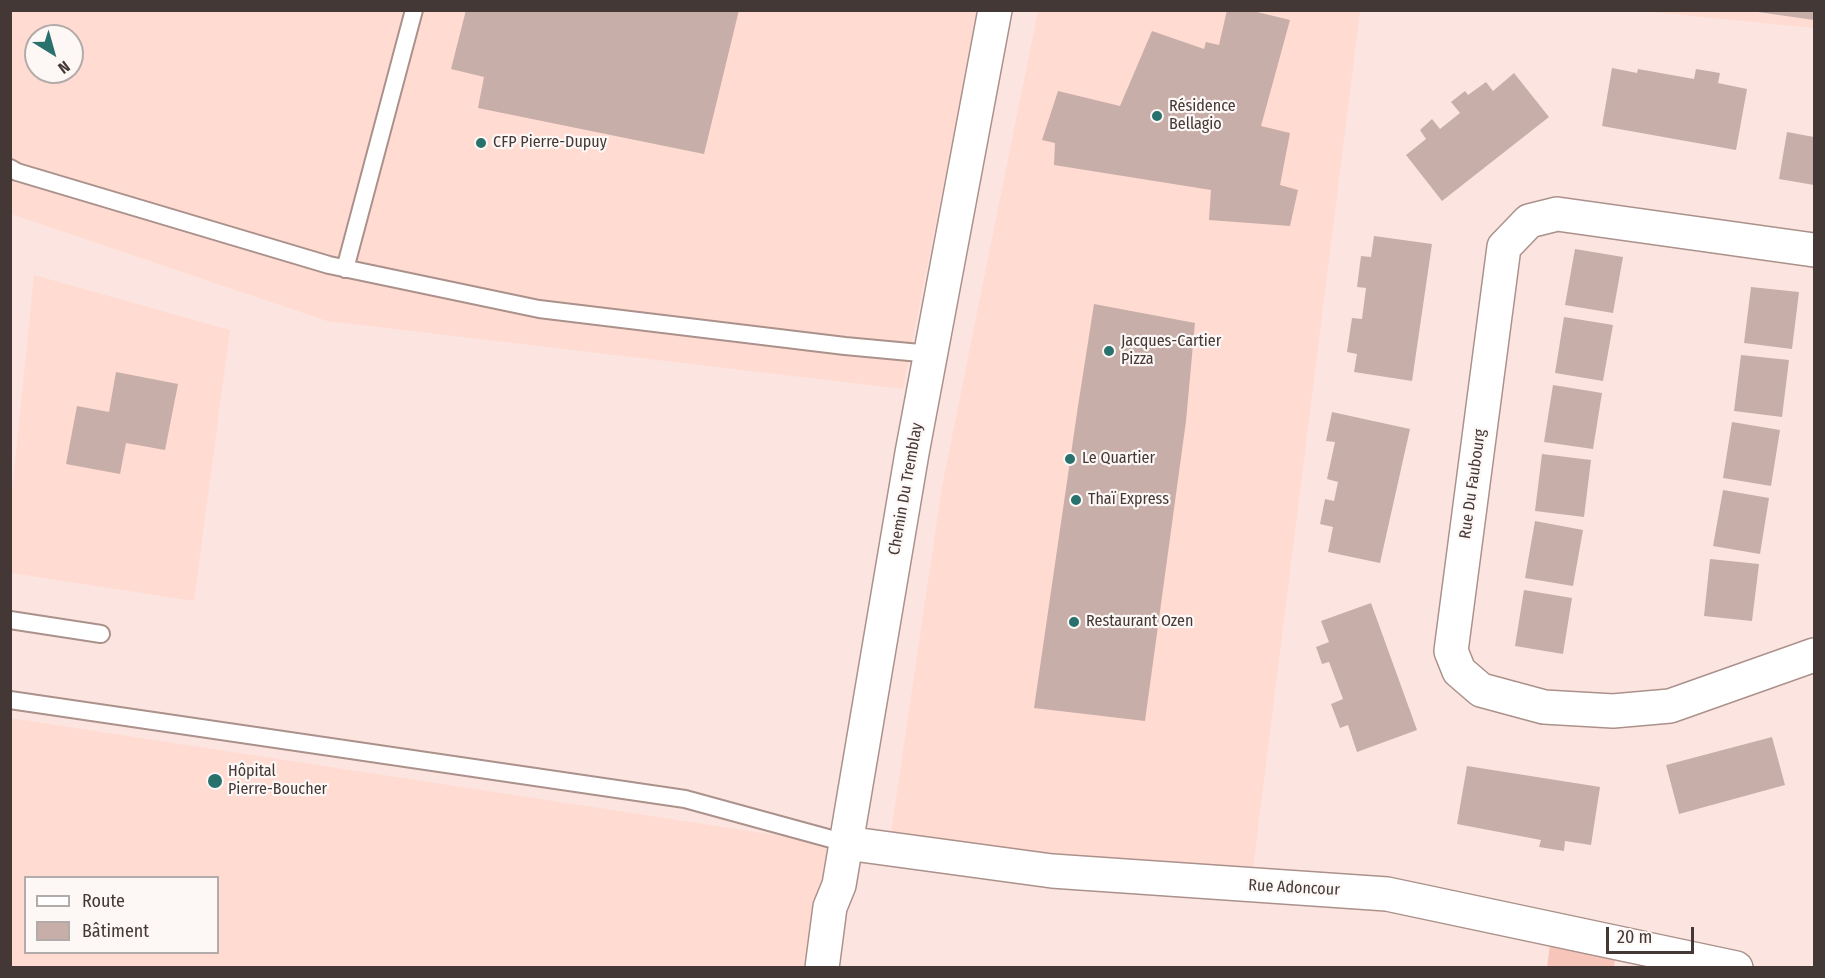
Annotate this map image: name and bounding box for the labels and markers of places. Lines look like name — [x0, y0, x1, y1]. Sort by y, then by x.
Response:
place label: Résidence Bellagio — [1169, 97, 1236, 135]
marker: Résidence Bellagio — [1150, 109, 1164, 123]
place label: CFP Pierre-Dupuy — [493, 133, 607, 153]
marker: CFP Pierre-Dupuy — [474, 136, 488, 150]
place label: Jacques-Cartier Pizza — [1121, 332, 1221, 370]
marker: Jacques-Cartier Pizza — [1102, 344, 1116, 358]
place label: Le Quartier — [1082, 449, 1155, 469]
marker: Le Quartier — [1063, 452, 1077, 466]
place label: Thaï Express — [1088, 490, 1169, 510]
marker: Thaï Express — [1069, 493, 1083, 507]
place label: Restaurant Ozen — [1086, 612, 1193, 632]
marker: Restaurant Ozen — [1067, 615, 1081, 629]
place label: Hôpital Pierre-Boucher — [228, 762, 327, 800]
marker: Hôpital Pierre-Boucher — [206, 772, 224, 790]

